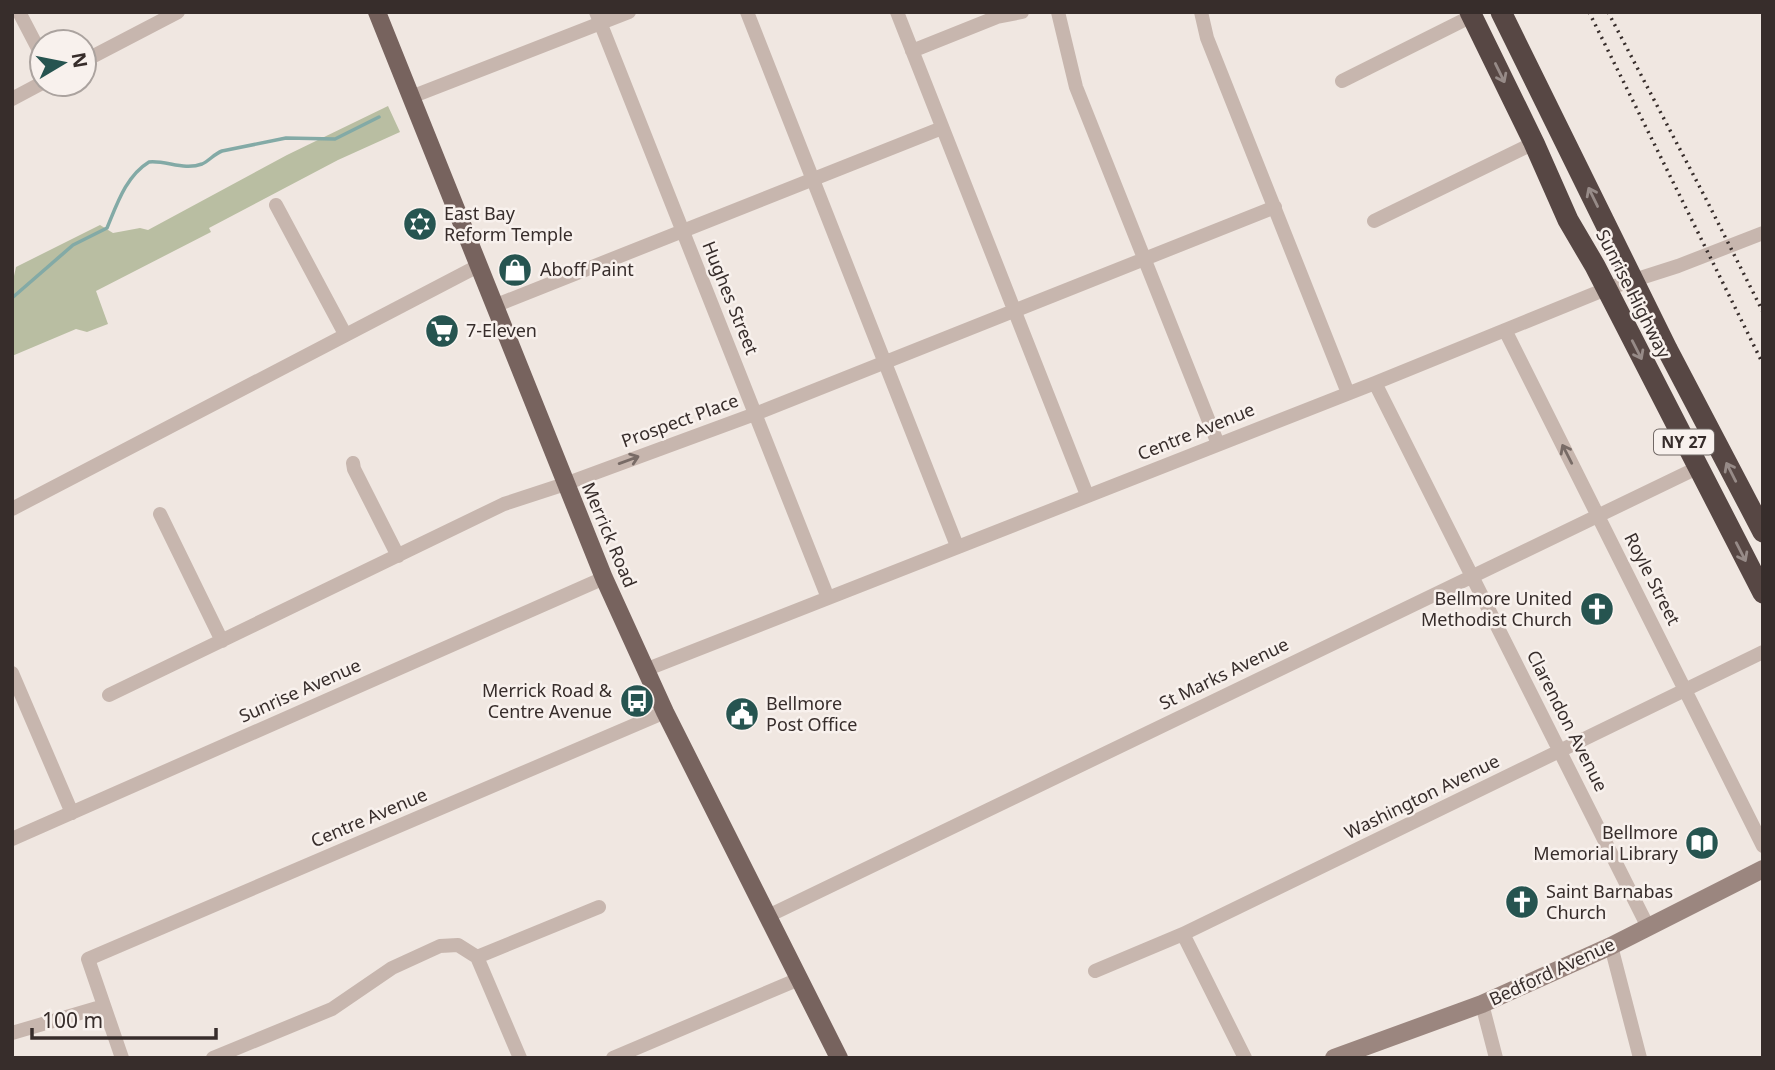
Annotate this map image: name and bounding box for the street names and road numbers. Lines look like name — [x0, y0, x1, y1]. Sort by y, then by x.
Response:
street label: Sunrise Highway — [1591, 225, 1677, 363]
street label: Hughes Street — [697, 237, 765, 358]
street label: Prospect Place — [618, 388, 742, 452]
street label: Centre Avenue — [1134, 397, 1258, 465]
road number: NY 27 — [1654, 430, 1714, 454]
street label: Merrick Road — [577, 478, 643, 591]
street label: Royle Street — [1619, 528, 1687, 629]
street label: St Marks Avenue — [1155, 631, 1292, 715]
street label: Clarendon Avenue — [1522, 646, 1614, 795]
street label: Sunrise Avenue — [235, 653, 364, 728]
street label: Washington Avenue — [1340, 748, 1503, 844]
street label: Centre Avenue — [307, 782, 430, 852]
street label: Bedford Avenue — [1485, 931, 1618, 1011]

